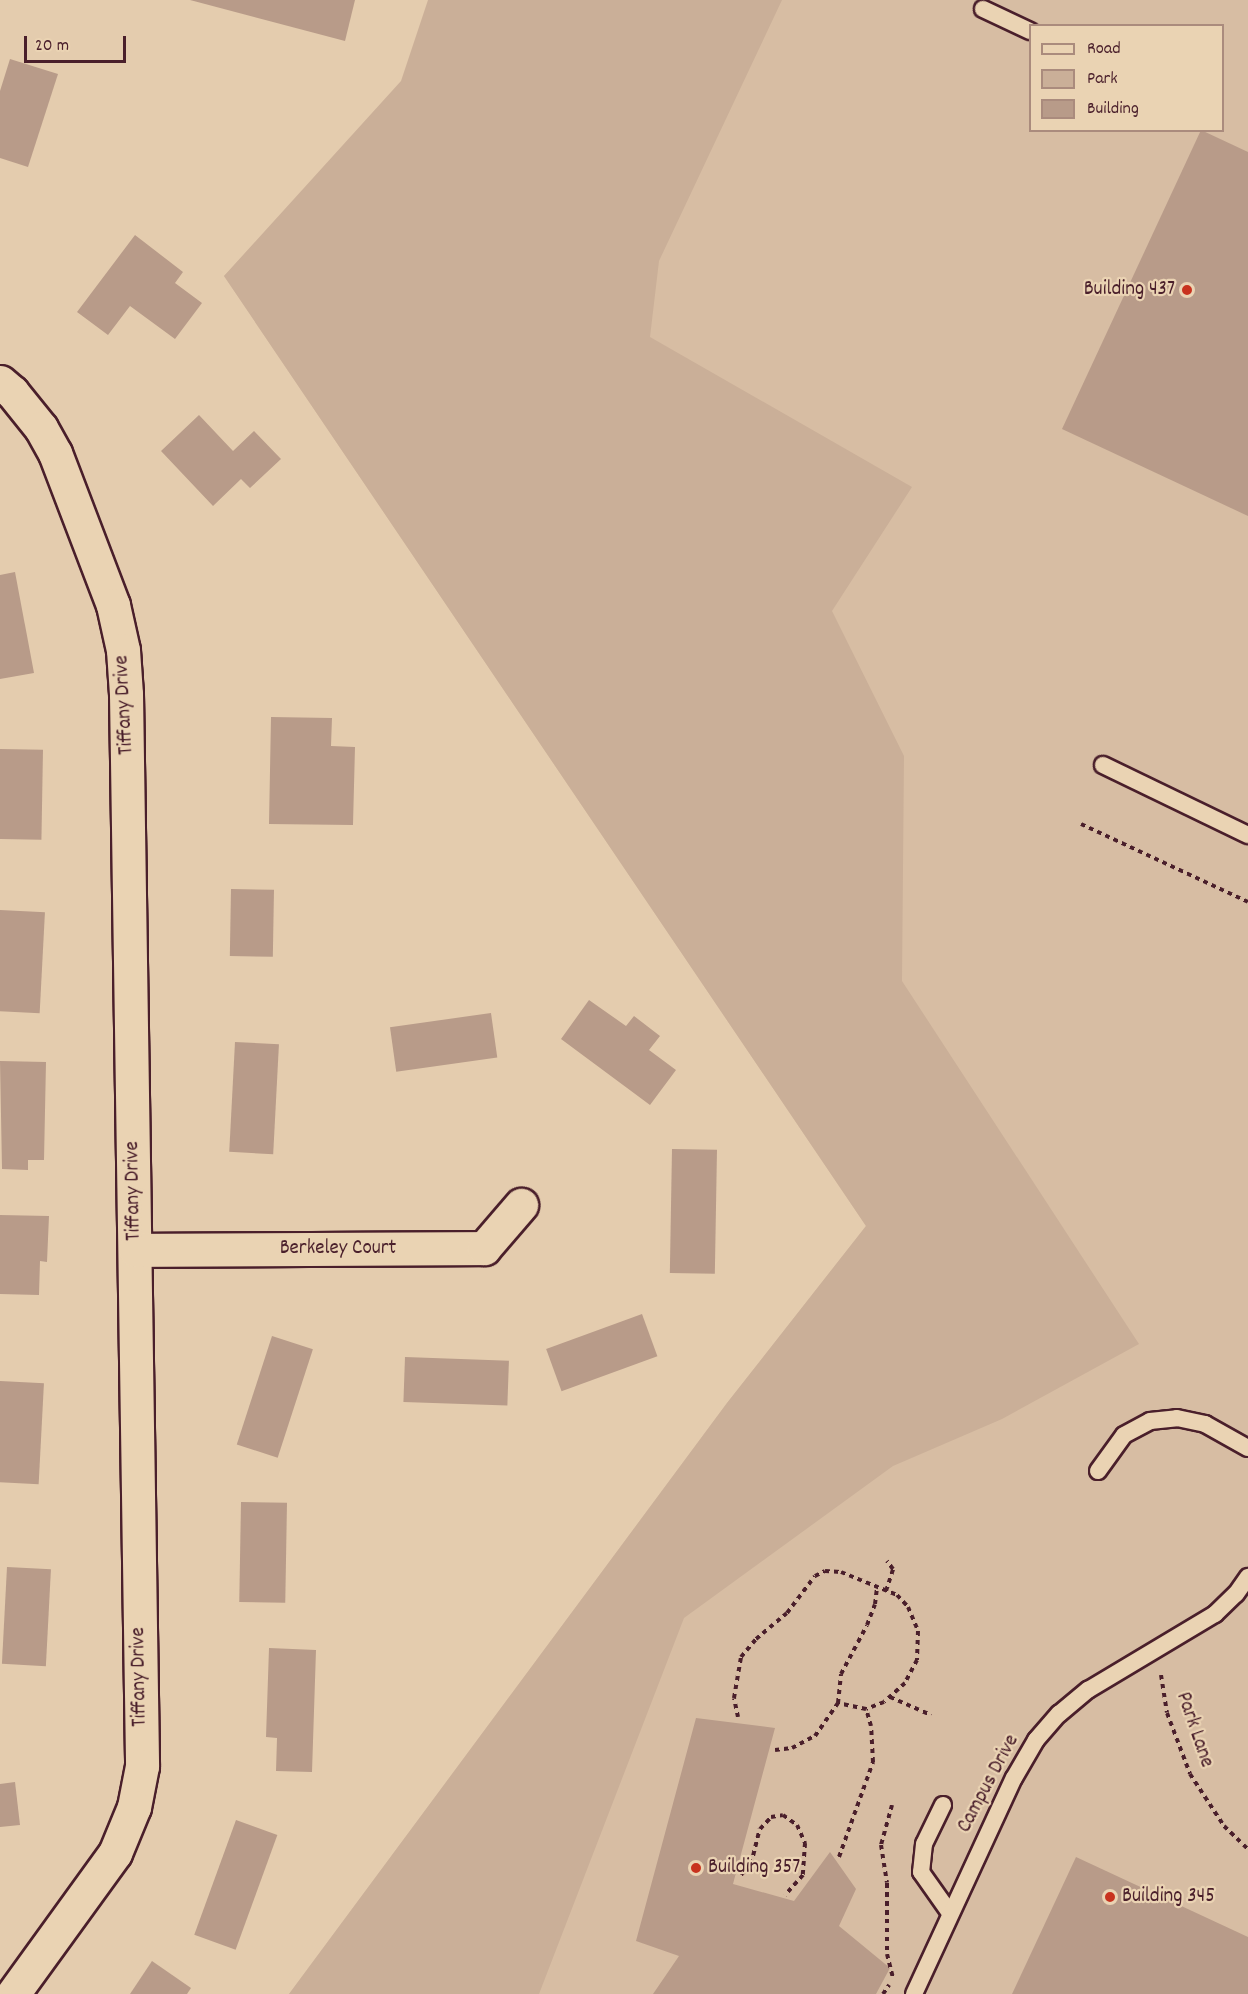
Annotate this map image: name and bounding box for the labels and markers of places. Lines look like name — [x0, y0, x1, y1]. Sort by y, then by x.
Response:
place label: Building 437 — [1084, 277, 1175, 303]
marker: Building 437 — [1180, 283, 1194, 297]
place label: Building 357 — [708, 1855, 800, 1881]
marker: Building 357 — [689, 1861, 703, 1875]
place label: Building 345 — [1122, 1884, 1215, 1910]
marker: Building 345 — [1103, 1890, 1117, 1904]

